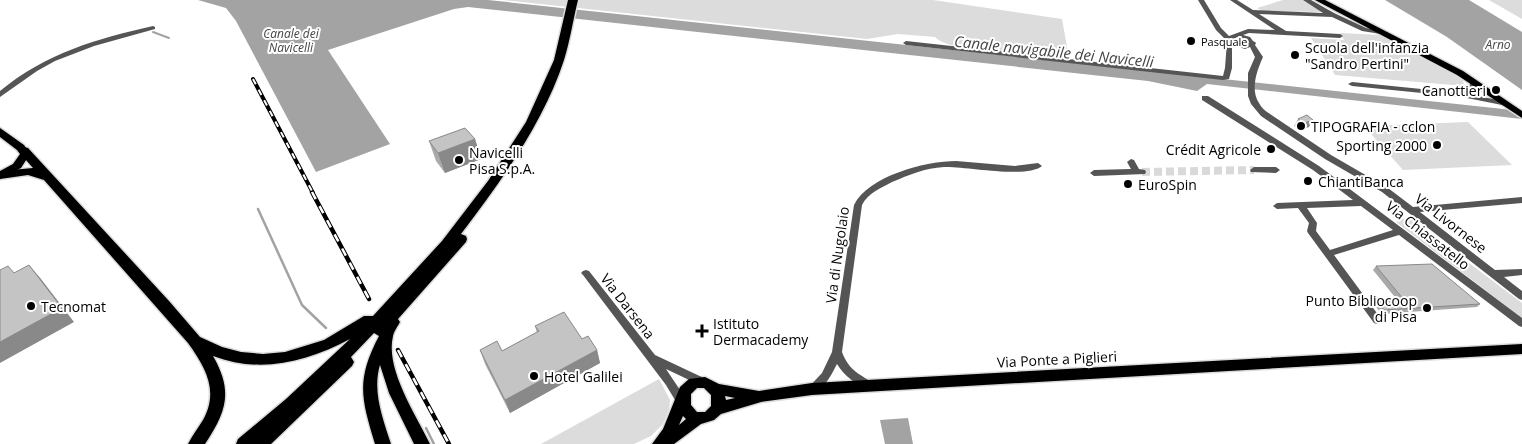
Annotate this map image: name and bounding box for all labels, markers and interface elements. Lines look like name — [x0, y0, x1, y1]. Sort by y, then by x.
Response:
water label: Canale dei Navicelli — [263, 25, 320, 56]
water label: Canale navigabile dei Navicelli — [953, 31, 1155, 71]
place label: Pasquale — [1201, 34, 1248, 49]
marker: Pasquale — [1185, 35, 1197, 47]
water label: Arno — [1484, 36, 1511, 53]
place label: Scuola dell'infanzia "Sandro Pertini" — [1305, 38, 1429, 73]
marker: Scuola dell'infanzia "Sandro Pertini" — [1289, 49, 1301, 61]
place label: Canottieri — [1422, 81, 1486, 100]
marker: Canottieri — [1490, 84, 1502, 96]
place label: TIPOGRAFIA - cclon — [1311, 117, 1435, 136]
marker: TIPOGRAFIA - cclon — [1295, 120, 1307, 132]
place label: Sporting 2000 — [1336, 136, 1427, 155]
marker: Sporting 2000 — [1431, 139, 1443, 151]
place label: Crédit Agricole — [1166, 140, 1261, 159]
place label: Navicelli Pisa S.p.A. — [469, 143, 535, 178]
marker: Crédit Agricole — [1265, 143, 1277, 155]
marker: Navicelli Pisa S.p.A. — [453, 154, 465, 166]
place label: ChiantiBanca — [1318, 172, 1404, 191]
place label: EuroSpin — [1138, 175, 1197, 194]
marker: ChiantiBanca — [1302, 175, 1314, 187]
marker: EuroSpin — [1122, 178, 1134, 190]
street label: Via Livornese — [1411, 189, 1491, 257]
street label: Via Chiassatello — [1382, 196, 1474, 274]
street label: Via di Nugolaio — [821, 205, 853, 305]
street label: Via Darsena — [597, 269, 659, 343]
place label: Punto Bibliocoop di Pisa — [1306, 291, 1417, 326]
place label: Tecnomat — [41, 297, 106, 316]
marker: Tecnomat — [25, 300, 37, 312]
marker: Punto Bibliocoop di Pisa — [1421, 302, 1433, 314]
place label: Istituto Dermacademy — [713, 314, 809, 349]
marker: Istituto Dermacademy — [695, 324, 709, 338]
street label: Via Ponte a Piglieri — [996, 346, 1118, 372]
place label: Hotel Galilei — [544, 367, 623, 386]
marker: Hotel Galilei — [528, 370, 540, 382]

